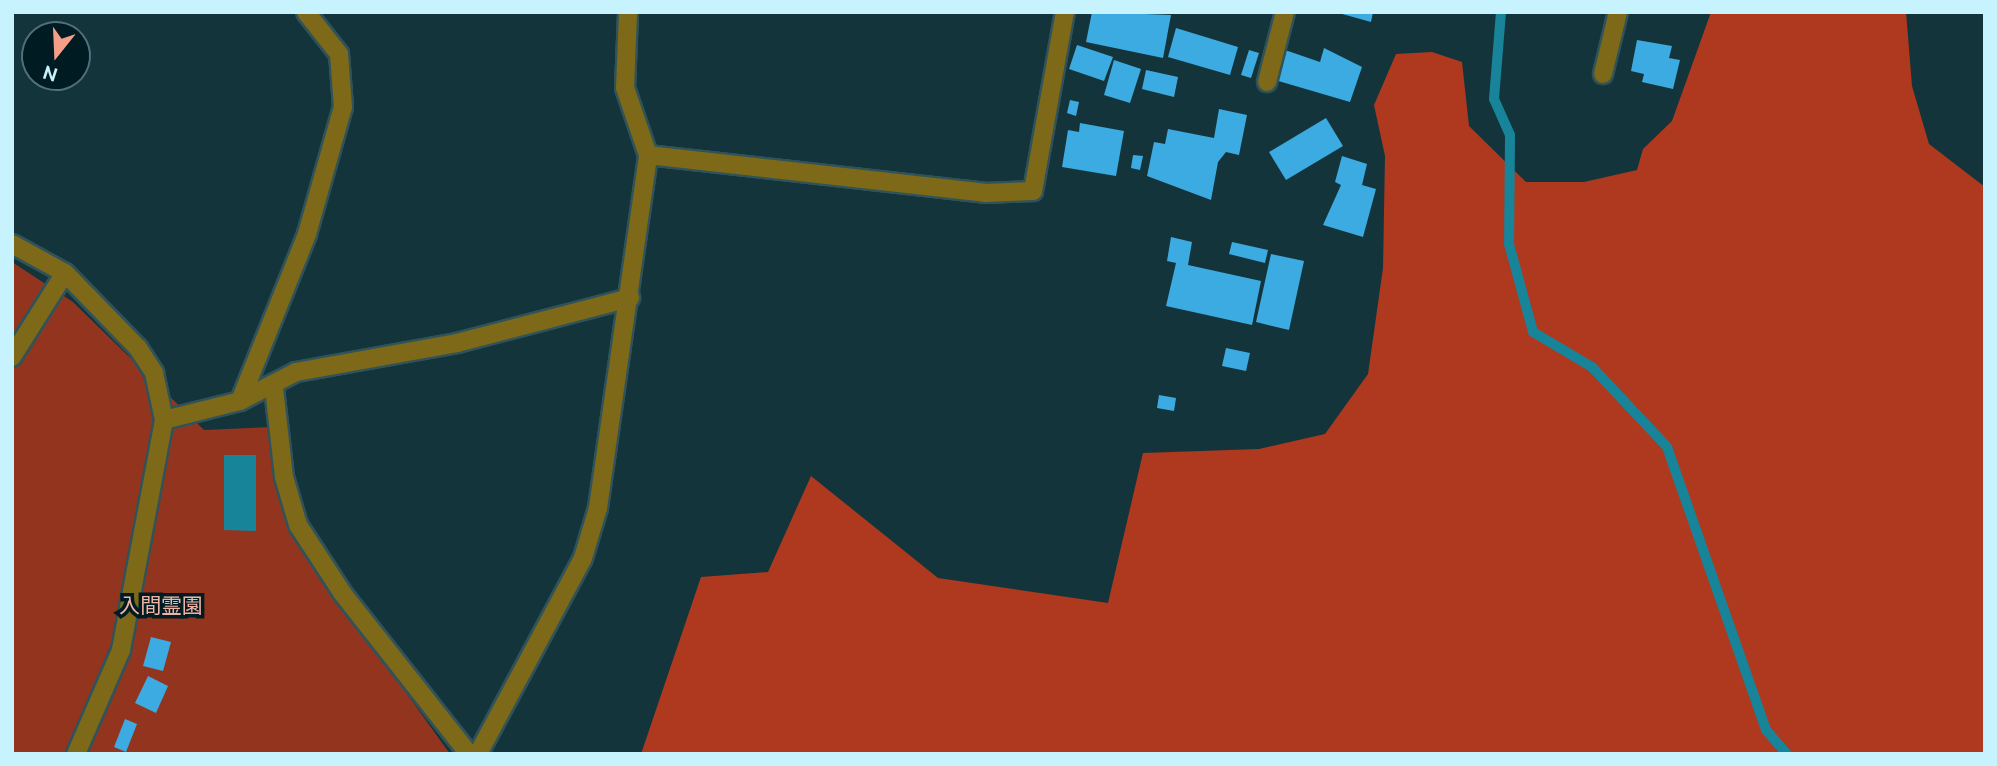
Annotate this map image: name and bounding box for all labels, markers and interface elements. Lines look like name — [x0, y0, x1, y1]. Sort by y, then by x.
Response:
north arrow — [21, 21, 91, 91]
text: N — [40, 61, 60, 87]
park label: 入間霊園 — [119, 592, 203, 618]

